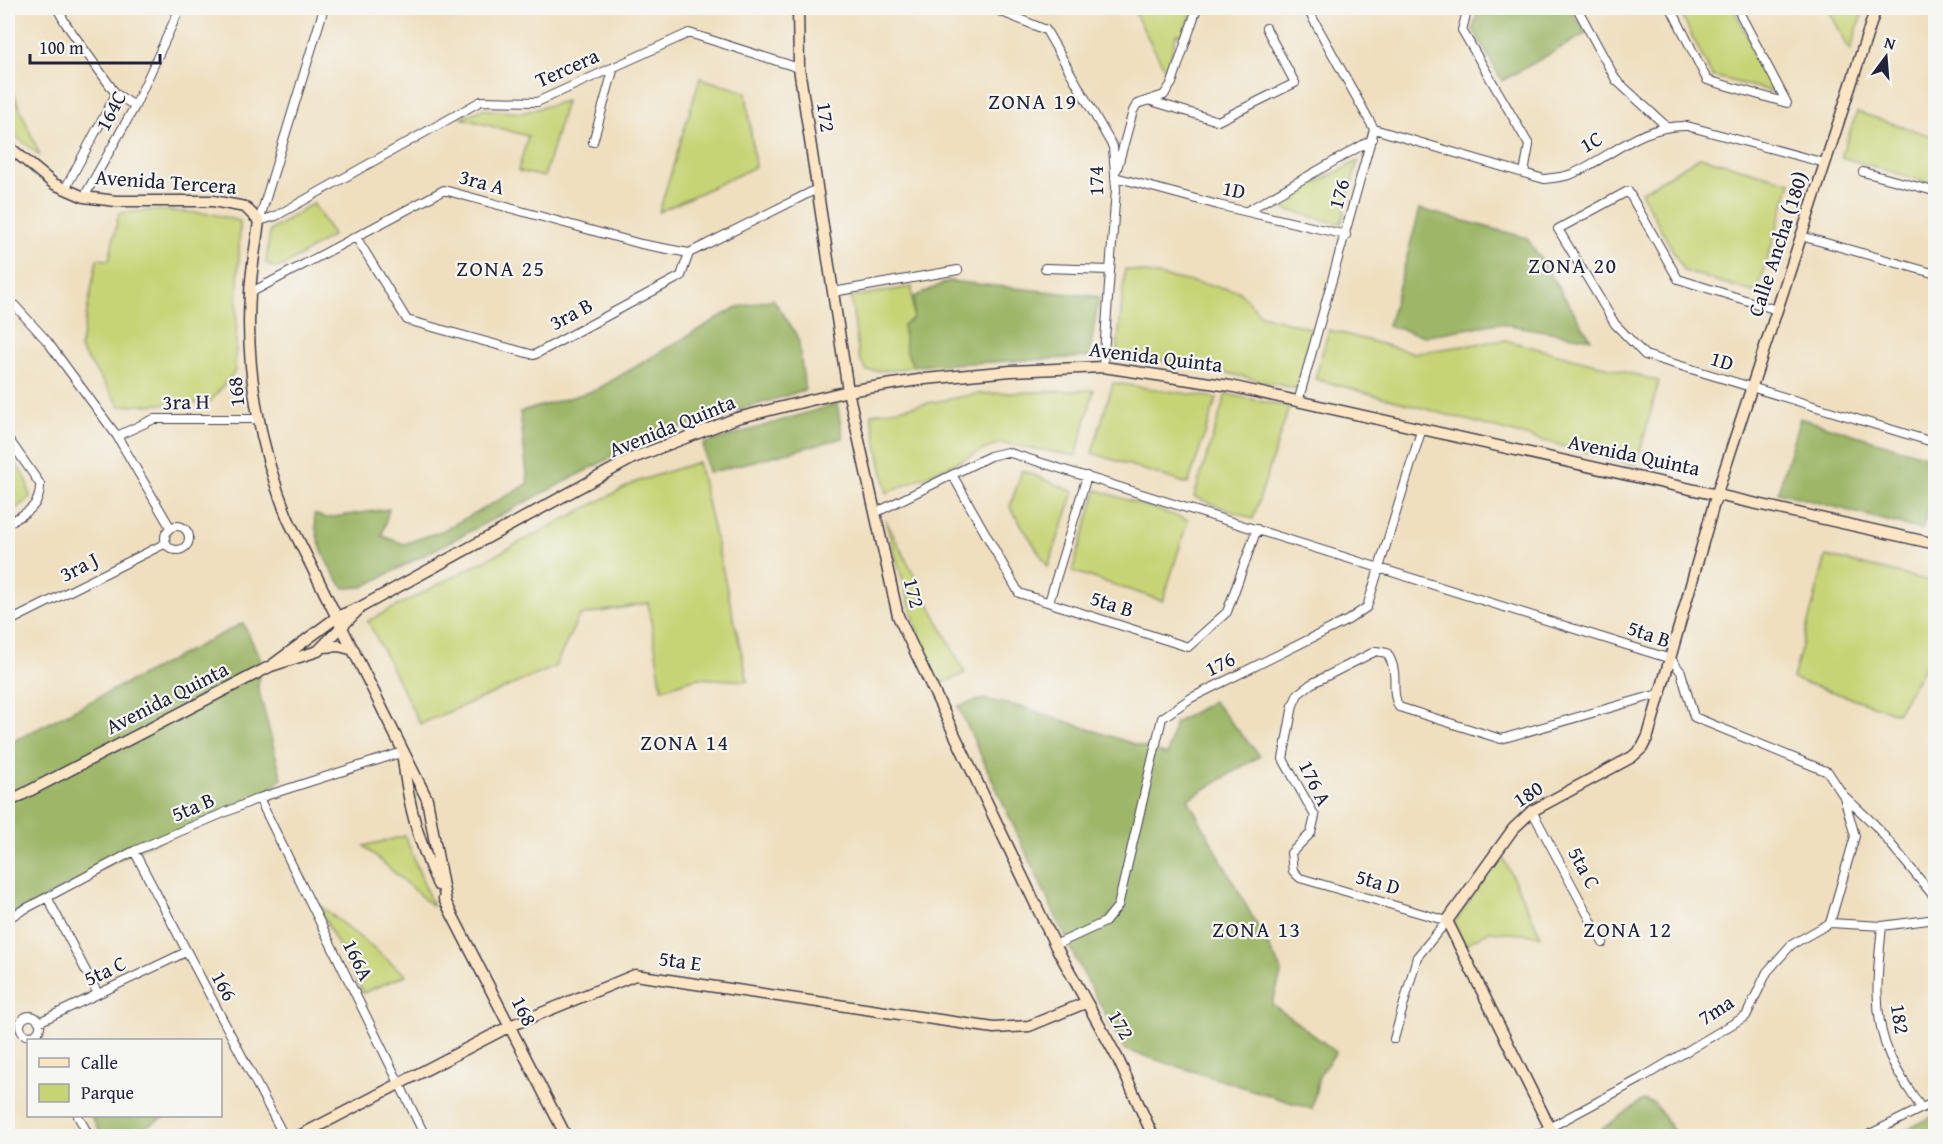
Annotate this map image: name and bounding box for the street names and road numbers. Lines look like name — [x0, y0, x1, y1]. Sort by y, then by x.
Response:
street label: Tercera — [530, 40, 604, 95]
street label: 164C — [87, 85, 134, 136]
street label: 172 — [809, 100, 844, 134]
street label: 1C — [1574, 123, 1608, 160]
street label: Avenida Tercera — [94, 161, 238, 202]
street label: 3ra A — [456, 161, 509, 202]
street label: 174 — [1080, 166, 1111, 196]
street label: Calle Ancha (180) — [1739, 167, 1816, 321]
street label: 1D — [1220, 172, 1249, 207]
street label: 176 — [1320, 175, 1357, 213]
street label: 3ra B — [544, 289, 598, 338]
street label: Avenida Quinta — [1088, 333, 1225, 380]
street label: 1D — [1707, 342, 1738, 379]
street label: 168 — [219, 375, 253, 409]
street label: 3ra H — [162, 386, 210, 417]
street label: Avenida Quinta — [604, 386, 740, 465]
street label: Avenida Quinta — [1565, 425, 1703, 484]
street label: 3ra J — [54, 544, 104, 589]
street label: 172 — [896, 574, 933, 611]
street label: 5ta B — [1086, 582, 1138, 625]
street label: 5ta B — [1623, 612, 1675, 655]
street label: 176 — [1199, 643, 1240, 684]
street label: Avenida Quinta — [100, 653, 234, 742]
street label: 176 A — [1291, 755, 1340, 811]
street label: 180 — [1507, 772, 1549, 815]
street label: 5ta B — [167, 784, 219, 829]
street label: 5ta C — [1561, 841, 1608, 894]
street label: 5ta D — [1352, 860, 1404, 903]
street label: 166A — [335, 934, 382, 986]
street label: 5ta E — [657, 942, 704, 979]
street label: 5ta C — [79, 947, 131, 994]
street label: 166 — [204, 965, 245, 1006]
street label: 7ma — [1692, 986, 1740, 1033]
street label: 168 — [504, 990, 545, 1031]
street label: 182 — [1883, 1002, 1918, 1036]
street label: 172 — [1100, 1004, 1142, 1046]

